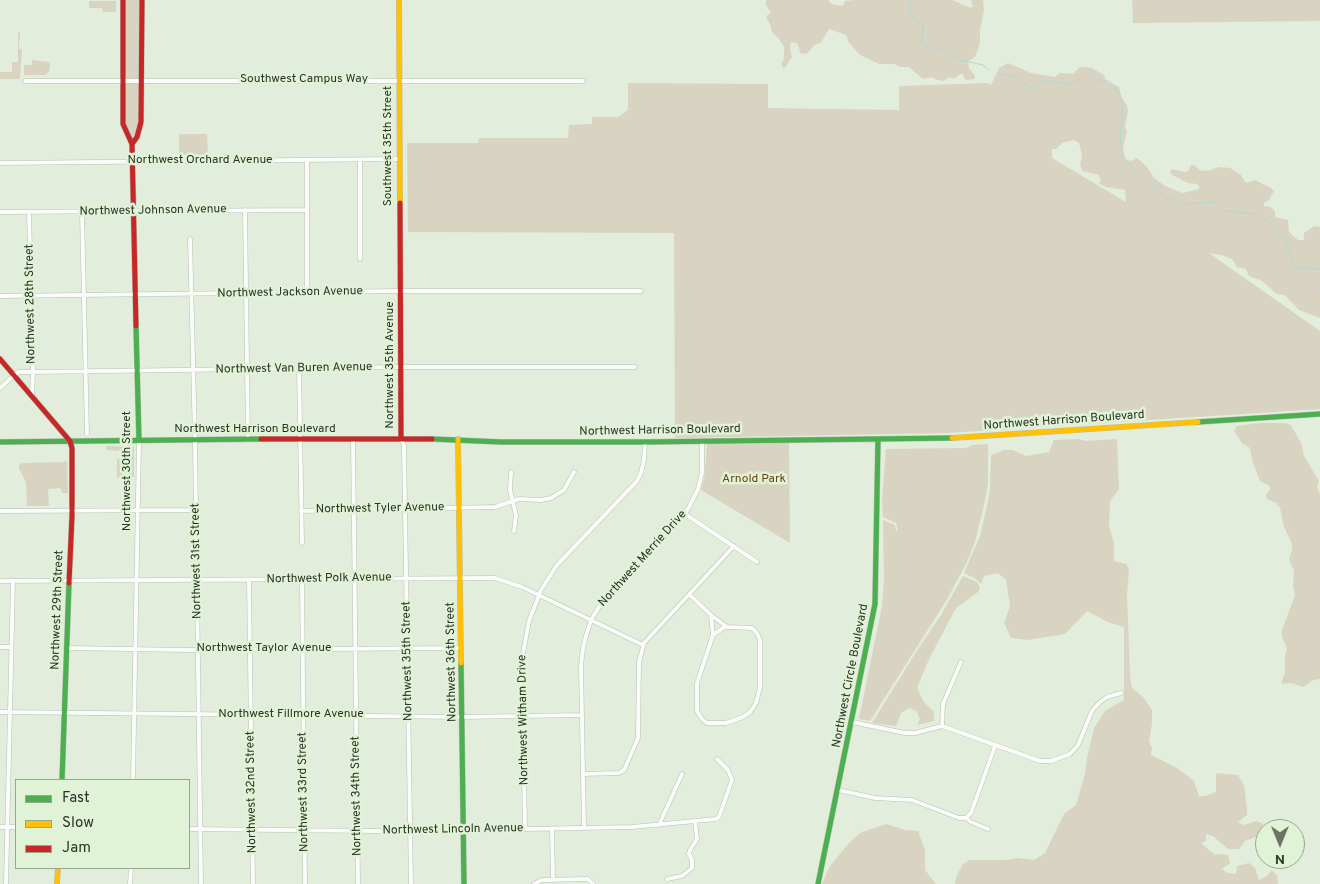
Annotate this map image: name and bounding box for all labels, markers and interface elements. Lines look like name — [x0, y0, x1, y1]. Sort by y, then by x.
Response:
street label: Southwest Campus Way — [240, 73, 368, 87]
street label: Southwest 35th Street — [382, 86, 396, 206]
street label: Northwest Orchard Avenue — [127, 154, 273, 168]
street label: Northwest Johnson Avenue — [79, 203, 227, 219]
street label: Northwest 28th Street — [23, 244, 39, 364]
street label: Northwest Jackson Avenue — [217, 285, 363, 301]
street label: Northwest 35th Avenue — [384, 301, 398, 429]
street label: Northwest Van Buren Avenue — [215, 360, 373, 378]
street label: Northwest Harrison Boulevard — [983, 408, 1145, 434]
street label: Northwest 30th Street — [121, 411, 135, 531]
street label: Northwest Harrison Boulevard — [579, 422, 741, 440]
street label: Northwest Harrison Boulevard — [174, 423, 336, 437]
park label: Arnold Park — [722, 473, 786, 487]
street label: Northwest Tyler Avenue — [315, 501, 445, 517]
street label: Northwest 31st Street — [189, 503, 205, 619]
street label: Northwest Merrie Drive — [596, 508, 690, 610]
street label: Northwest 29th Street — [49, 550, 67, 670]
street label: Northwest Polk Avenue — [266, 571, 392, 587]
street label: Northwest 35th Street — [400, 601, 416, 721]
street label: Northwest 36th Street — [444, 602, 460, 722]
street label: Northwest Circle Boulevard — [830, 603, 872, 749]
street label: Northwest Taylor Avenue — [197, 642, 331, 656]
street label: Northwest Witham Drive — [516, 655, 532, 785]
street label: Northwest Fillmore Avenue — [218, 708, 364, 722]
street label: Northwest 32nd Street — [244, 731, 260, 853]
street label: Northwest 33rd Street — [296, 732, 312, 852]
street label: Northwest 34th Street — [349, 736, 365, 856]
legend — [15, 779, 190, 869]
text: Fast — [62, 789, 90, 808]
text: Slow — [62, 814, 94, 833]
north arrow — [1255, 819, 1305, 869]
street label: Northwest Lincoln Avenue — [382, 822, 524, 838]
text: Jam — [62, 839, 91, 858]
text: N — [1275, 850, 1285, 867]

